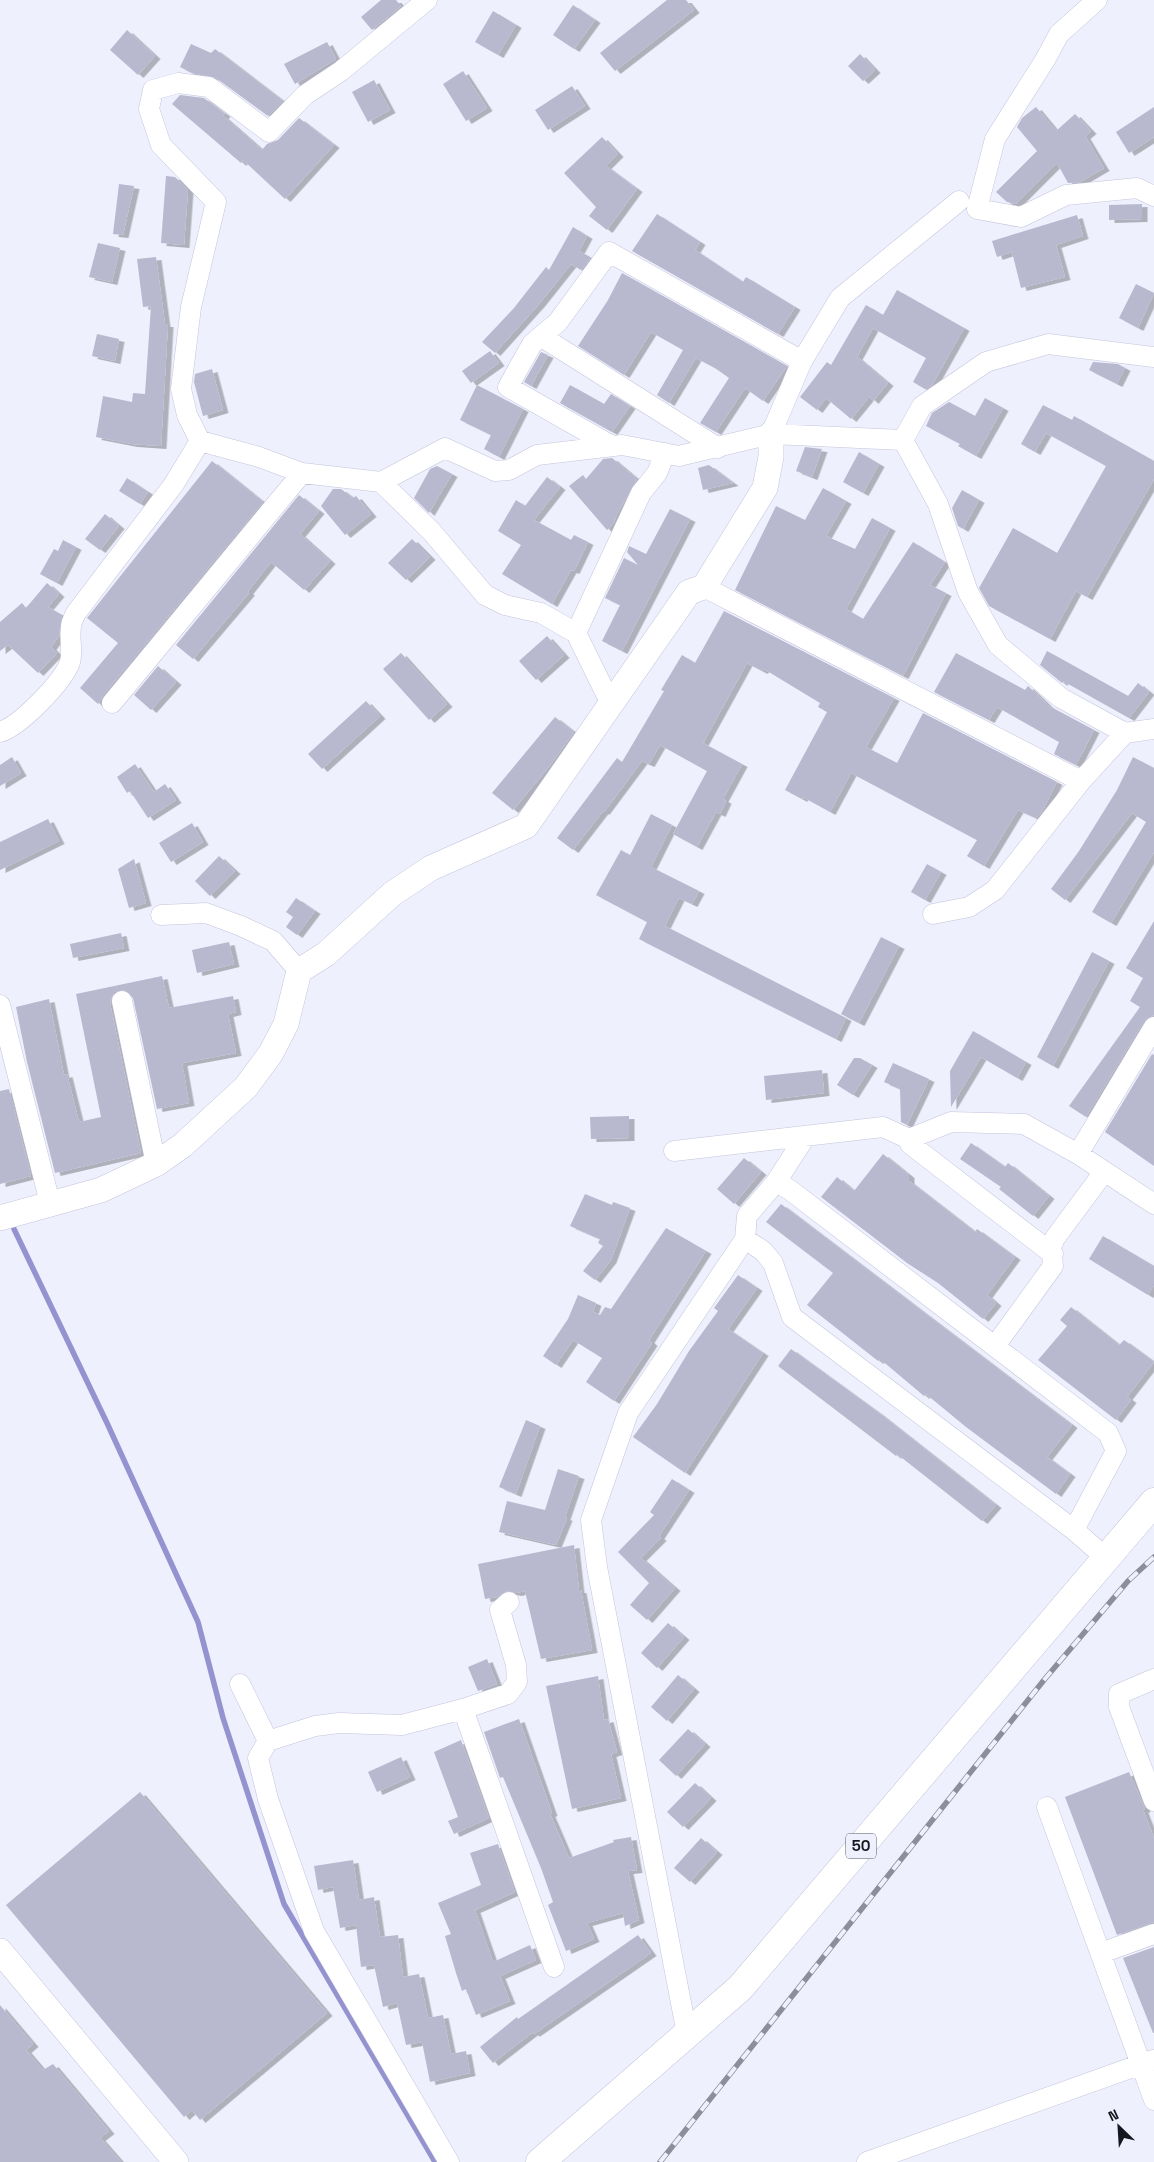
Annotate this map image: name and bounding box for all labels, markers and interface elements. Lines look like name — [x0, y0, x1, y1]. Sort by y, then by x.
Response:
road number: 50 — [846, 1834, 876, 1858]
north arrow — [1094, 2102, 1144, 2152]
text: N — [1105, 2105, 1122, 2125]

